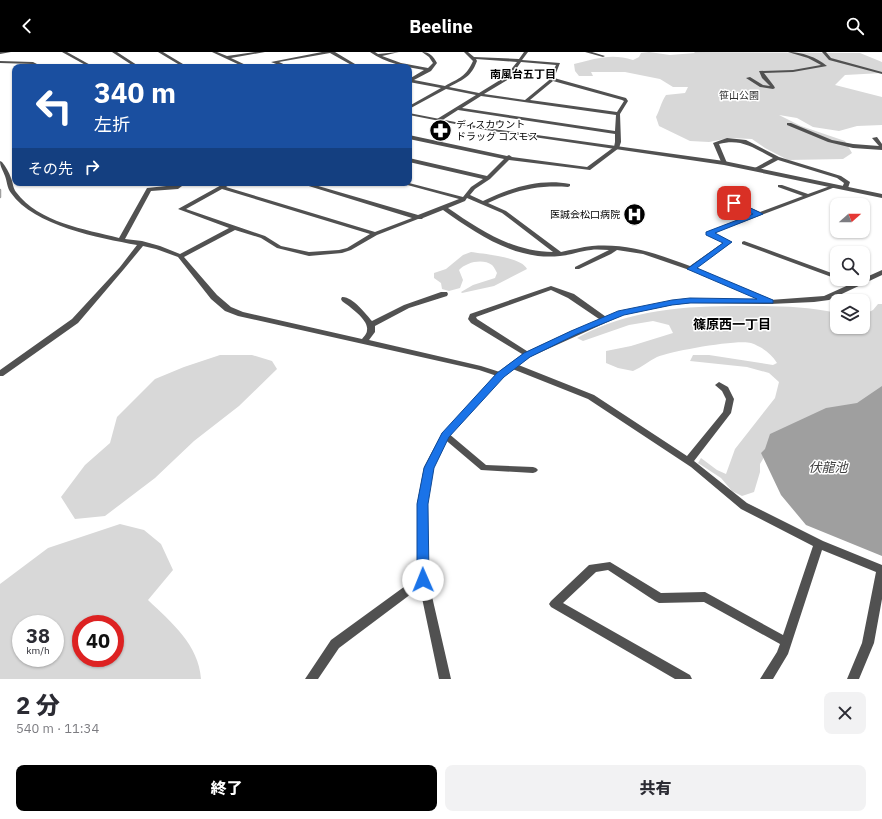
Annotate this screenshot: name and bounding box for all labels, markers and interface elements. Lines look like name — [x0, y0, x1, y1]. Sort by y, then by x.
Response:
icon: back — [16, 15, 38, 37]
text: Beeline — [409, 15, 473, 38]
icon: search — [844, 15, 866, 37]
district label: 南風台五丁目 — [490, 67, 556, 81]
text: 340 m — [94, 74, 176, 111]
icon: left — [28, 80, 80, 132]
park label: 笹山公園 — [719, 89, 759, 102]
text: 左折 — [94, 113, 130, 136]
pharmacy icon: ディスカウント ドラッグ コスモス — [428, 117, 454, 143]
place label: ディスカウント ドラッグ コスモス — [456, 118, 538, 143]
icon: right — [81, 156, 103, 178]
text: その先 — [28, 159, 73, 178]
pin — [717, 186, 751, 220]
icon: arrive — [723, 192, 745, 214]
north arrow — [830, 198, 870, 238]
map controls — [830, 198, 870, 334]
hospital icon: 医誠会松口病院 — [622, 201, 648, 227]
place label: 医誠会松口病院 — [550, 208, 620, 221]
button: search — [830, 246, 870, 286]
button: layers — [830, 294, 870, 334]
district label: 篠原西一丁目 — [693, 316, 771, 333]
water label: 伏龍池 — [808, 459, 849, 476]
position arrow — [402, 559, 444, 601]
speed limit sign: 40 — [72, 615, 124, 667]
text: 38 — [26, 622, 50, 649]
text: km/h — [26, 644, 50, 657]
text: 2 分 — [16, 689, 60, 721]
button: close — [824, 692, 866, 734]
text: 540 m · 11:34 — [16, 720, 99, 737]
button: 終了 — [16, 765, 437, 811]
button: 共有 — [445, 765, 866, 811]

